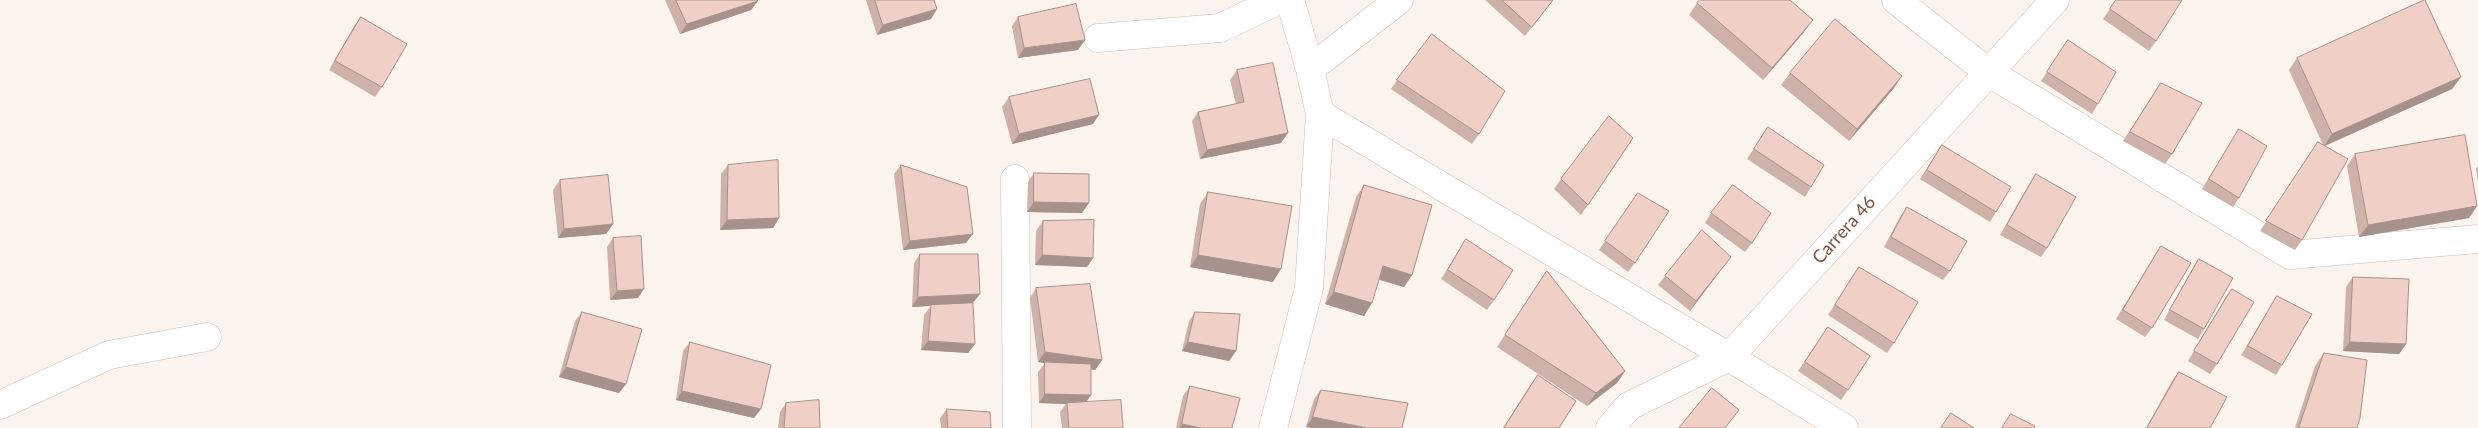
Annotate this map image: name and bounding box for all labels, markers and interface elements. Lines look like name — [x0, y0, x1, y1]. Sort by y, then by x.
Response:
street label: Carrera 46 — [1808, 192, 1880, 268]

